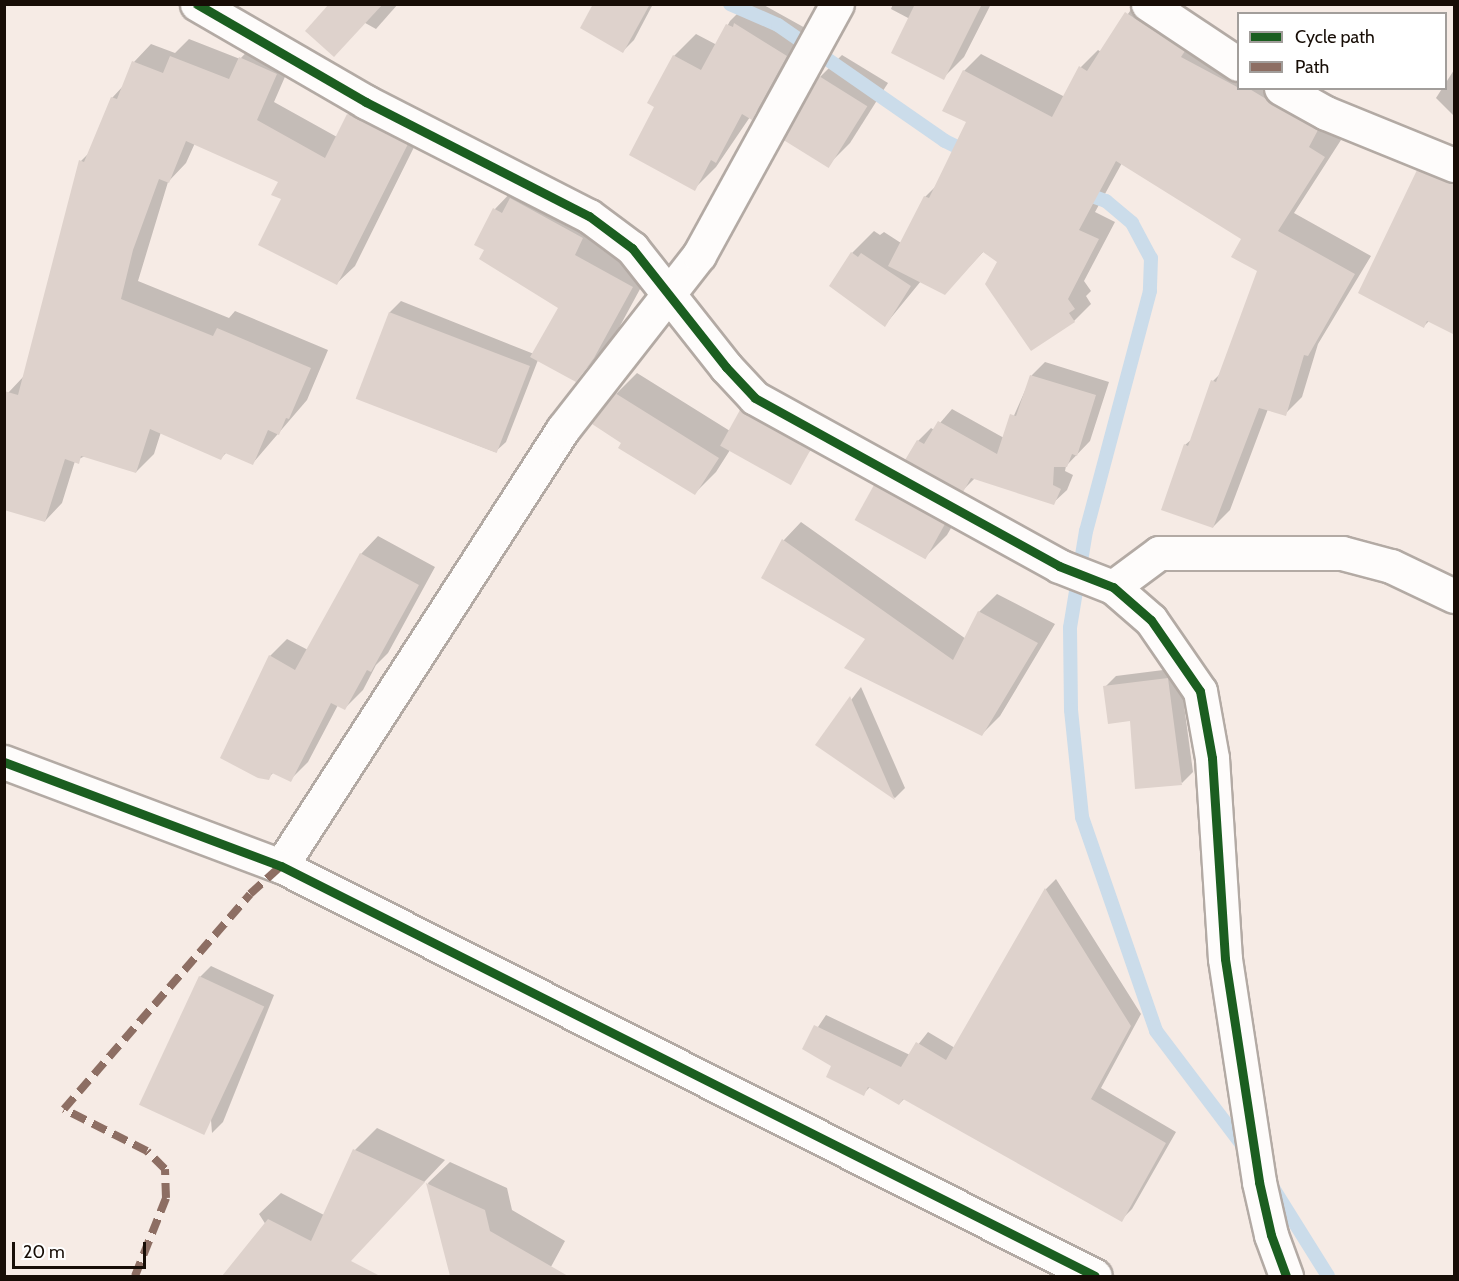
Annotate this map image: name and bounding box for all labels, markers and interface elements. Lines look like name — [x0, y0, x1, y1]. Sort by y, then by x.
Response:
legend — [1237, 12, 1447, 90]
text: Cycle path — [1295, 26, 1375, 48]
text: Path — [1295, 56, 1329, 78]
scale bar — [15, 1230, 148, 1268]
text: 20 m — [23, 1241, 65, 1263]

